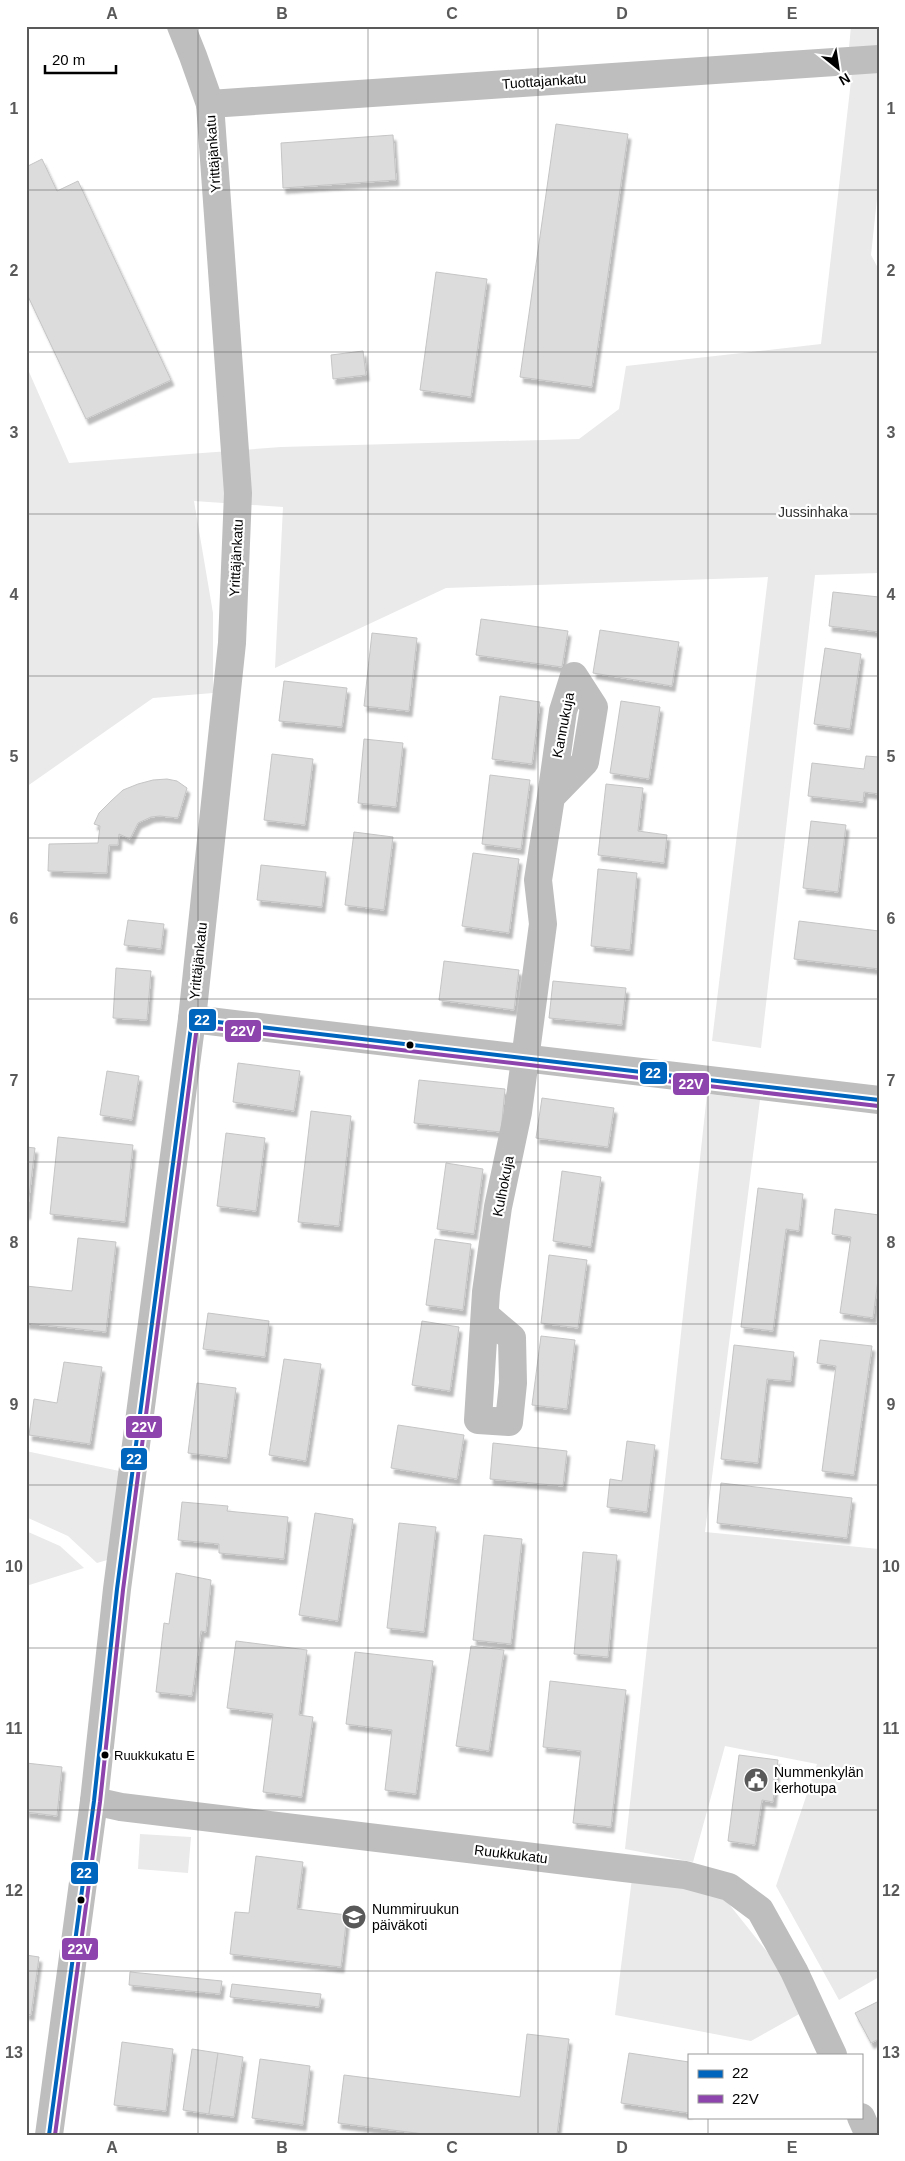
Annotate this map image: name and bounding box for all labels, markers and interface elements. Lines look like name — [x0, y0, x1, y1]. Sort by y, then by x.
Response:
text: A — [106, 5, 118, 22]
text: B — [276, 5, 288, 22]
text: C — [446, 5, 458, 22]
text: D — [616, 5, 628, 22]
text: E — [787, 5, 798, 22]
scale bar — [45, 42, 116, 74]
north arrow — [812, 42, 862, 92]
text: 20 m — [52, 51, 85, 68]
street label: Tuottajankatu — [501, 70, 587, 92]
text: N — [836, 70, 853, 89]
text: 1 — [10, 100, 19, 117]
text: 1 — [887, 100, 896, 117]
street label: Yrittäjänkatu — [202, 115, 224, 193]
text: 2 — [10, 262, 19, 279]
text: 2 — [887, 262, 896, 279]
text: 3 — [10, 424, 19, 441]
text: 3 — [887, 424, 896, 441]
park label: Jussinhaka — [778, 504, 848, 520]
street label: Yrittäjänkatu — [226, 519, 246, 597]
text: 4 — [10, 586, 19, 603]
text: 4 — [887, 586, 896, 603]
street label: Kannukuja — [549, 691, 577, 759]
text: 5 — [10, 748, 19, 765]
text: 5 — [887, 748, 896, 765]
text: 6 — [10, 910, 19, 927]
text: 6 — [887, 910, 896, 927]
street label: Yrittäjänkatu — [186, 921, 210, 1001]
line badge: 22 — [188, 1008, 217, 1032]
text: 22 — [194, 1012, 210, 1028]
line badge: 22V — [224, 1019, 262, 1043]
text: 22V — [231, 1023, 256, 1039]
unlabelled marker — [405, 1040, 415, 1050]
line badge: 22 — [639, 1061, 668, 1085]
text: 22 — [645, 1065, 661, 1081]
text: 7 — [10, 1072, 19, 1089]
line badge: 22V — [672, 1072, 710, 1096]
text: 7 — [887, 1072, 896, 1089]
text: 22V — [679, 1076, 704, 1092]
street label: Kulhokuja — [489, 1154, 517, 1218]
text: 8 — [10, 1234, 19, 1251]
text: 8 — [887, 1234, 896, 1251]
text: 9 — [10, 1396, 19, 1413]
text: 9 — [887, 1396, 896, 1413]
line badge: 22V — [125, 1415, 163, 1439]
text: 22V — [132, 1419, 157, 1435]
line badge: 22 — [120, 1447, 148, 1471]
text: 22 — [126, 1451, 142, 1467]
text: 10 — [5, 1558, 23, 1575]
text: 10 — [882, 1558, 900, 1575]
text: 11 — [6, 1720, 23, 1737]
text: 11 — [883, 1720, 900, 1737]
place label: Ruukkukatu E — [114, 1748, 195, 1763]
marker: Ruukkukatu E — [100, 1750, 110, 1760]
place label: Nummenkylän kerhotupa — [774, 1764, 863, 1796]
public building icon: Nummenkylän kerhotupa — [743, 1767, 769, 1793]
street label: Ruukkukatu — [473, 1842, 549, 1866]
line badge: 22 — [70, 1861, 99, 1885]
text: 22 — [76, 1865, 92, 1881]
text: 12 — [5, 1882, 23, 1899]
text: 12 — [882, 1882, 900, 1899]
unlabelled marker — [76, 1895, 86, 1905]
place label: Nummiruukun päiväkoti — [372, 1901, 459, 1933]
school or university icon: Nummiruukun päiväkoti — [341, 1904, 367, 1930]
line badge: 22V — [61, 1937, 99, 1961]
text: 22V — [68, 1941, 93, 1957]
text: 13 — [5, 2044, 23, 2061]
text: 13 — [882, 2044, 900, 2061]
legend — [688, 2054, 862, 2118]
text: 22 — [732, 2064, 749, 2081]
text: 22V — [732, 2090, 759, 2107]
text: A — [106, 2139, 118, 2156]
text: B — [276, 2139, 288, 2156]
text: C — [446, 2139, 458, 2156]
text: D — [616, 2139, 628, 2156]
text: E — [787, 2139, 798, 2156]

